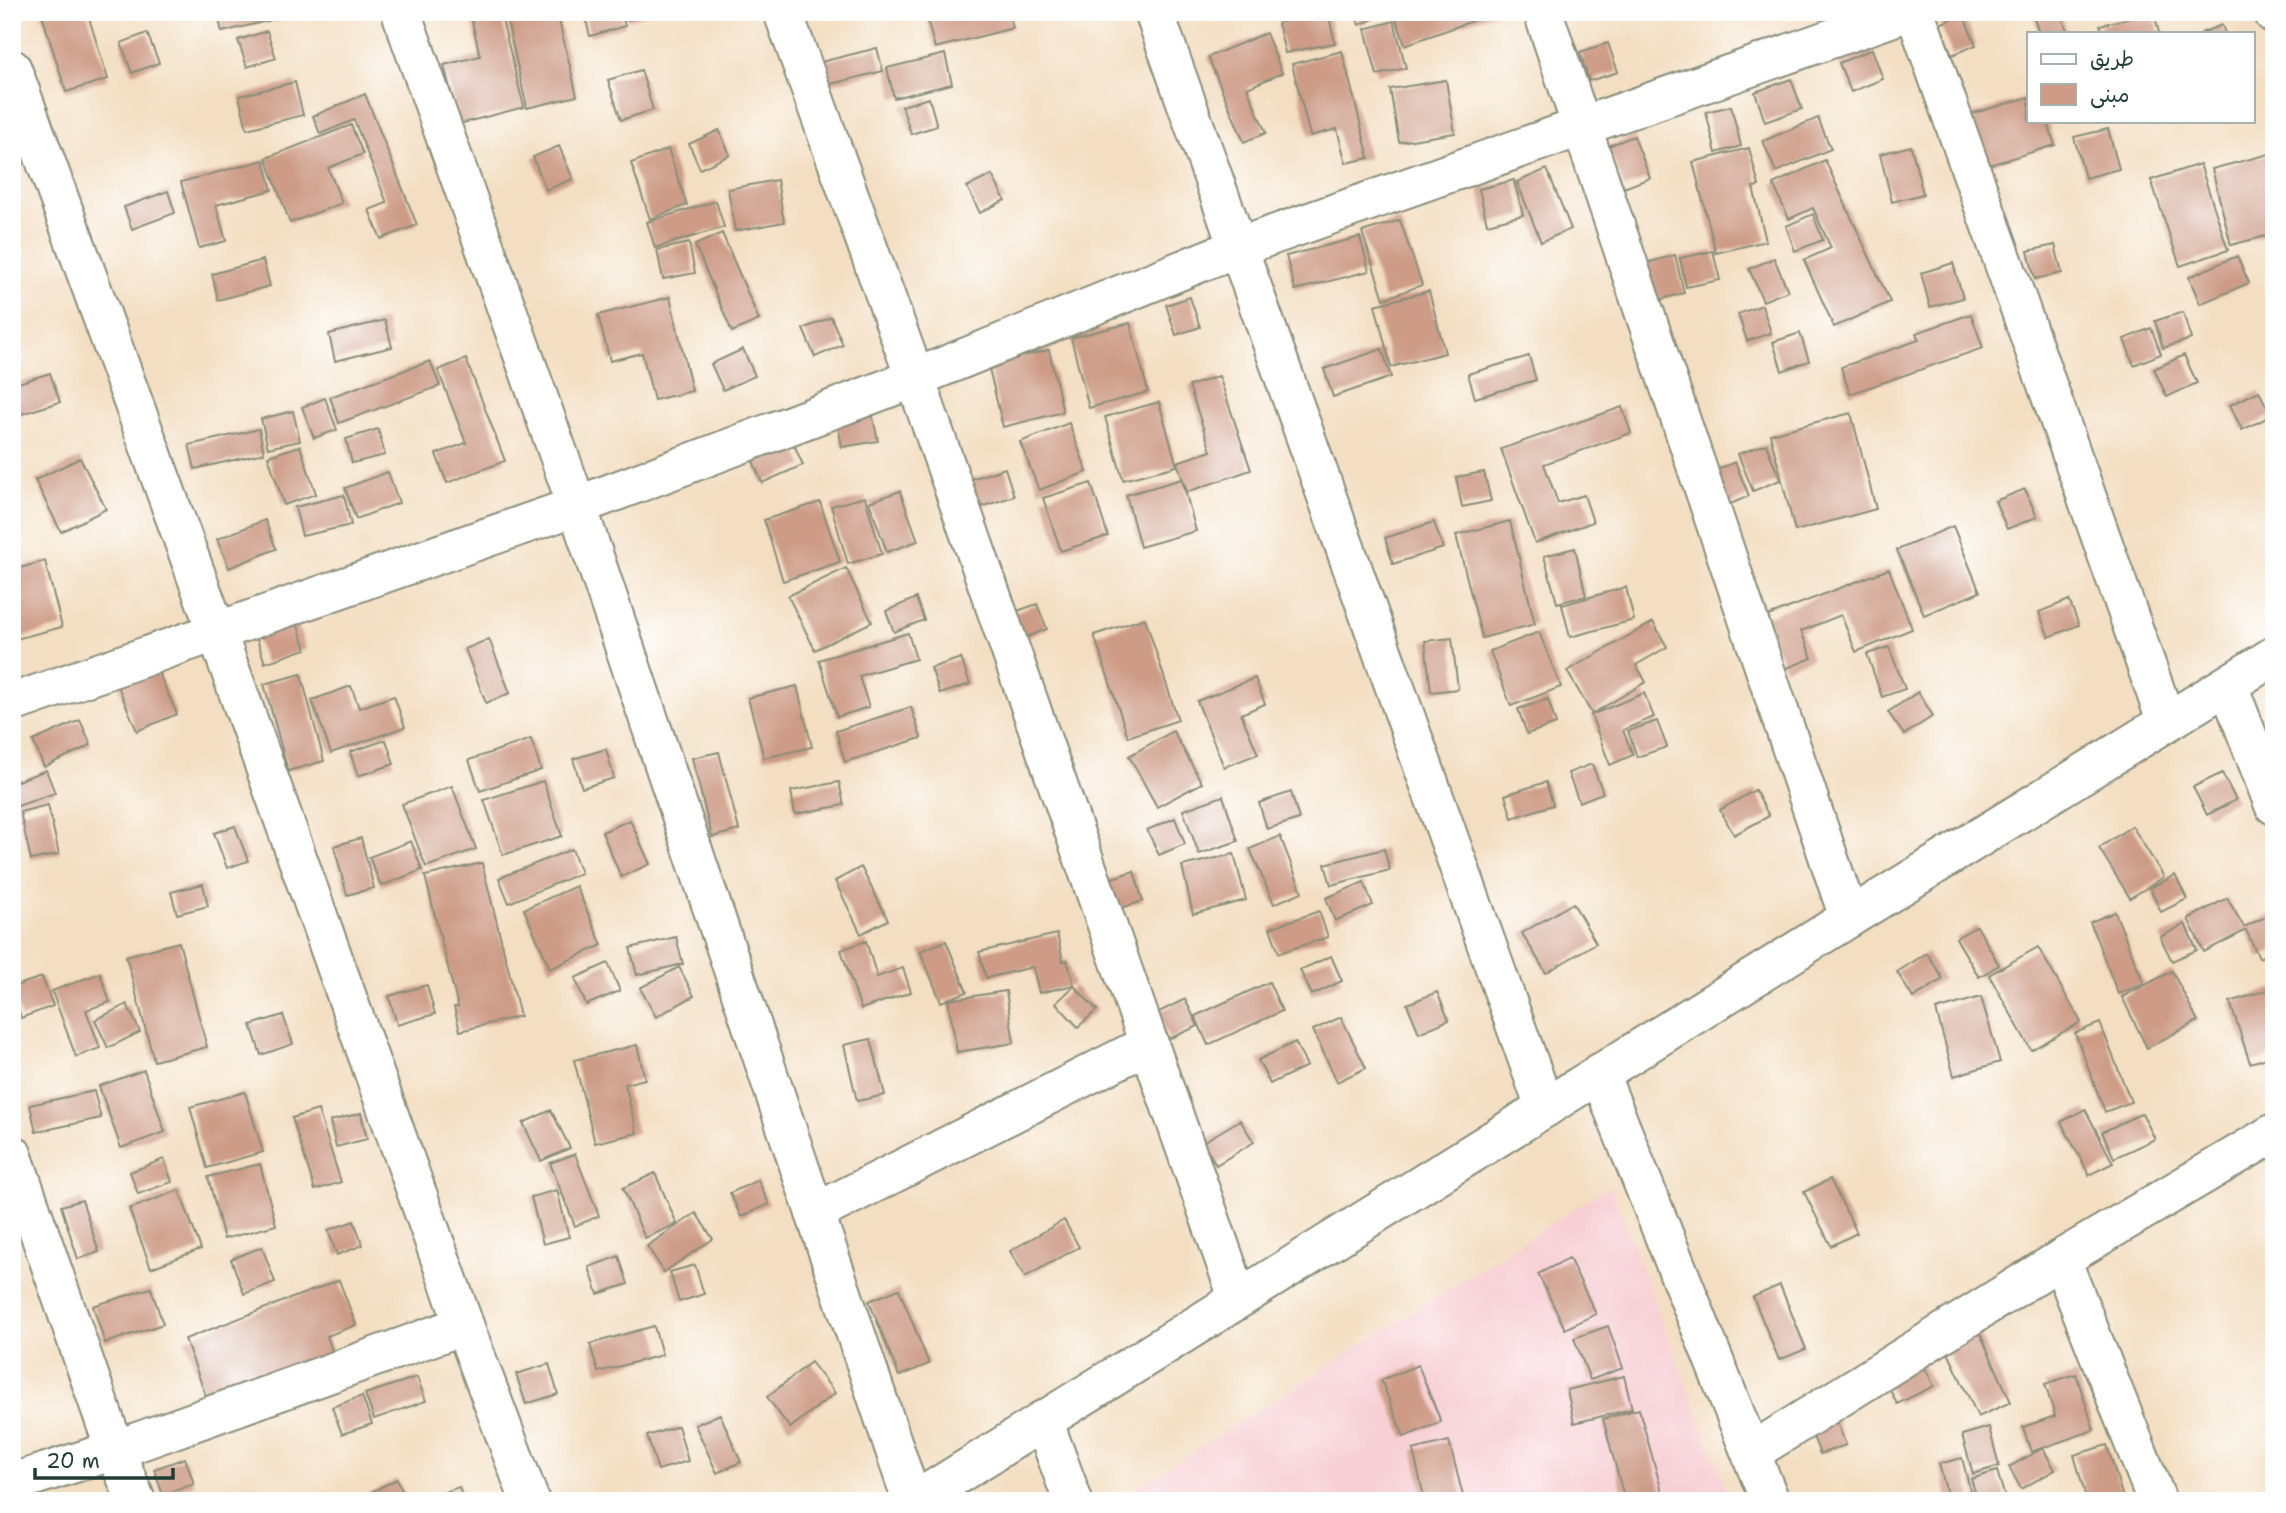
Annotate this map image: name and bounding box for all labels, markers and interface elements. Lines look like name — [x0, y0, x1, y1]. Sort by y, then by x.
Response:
legend — [2027, 32, 2254, 122]
text: طريق — [2090, 45, 2134, 73]
text: مبنى — [2090, 81, 2129, 109]
scale bar — [35, 1436, 173, 1480]
text: 20 m — [46, 1447, 100, 1475]

